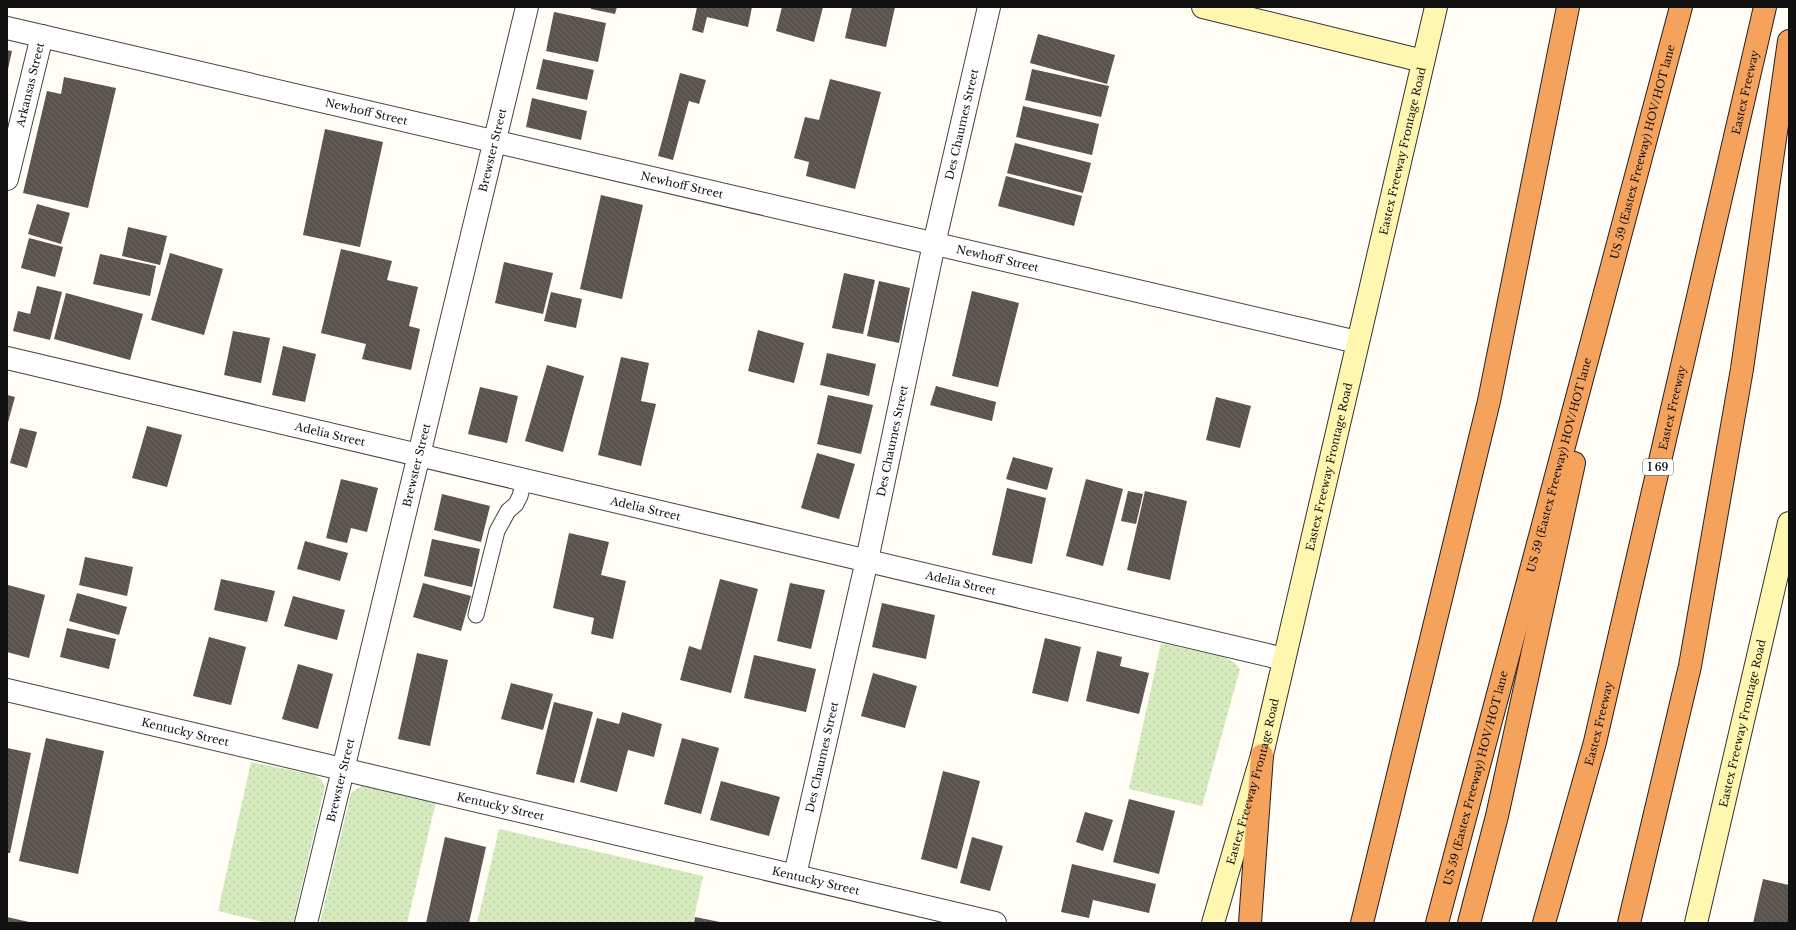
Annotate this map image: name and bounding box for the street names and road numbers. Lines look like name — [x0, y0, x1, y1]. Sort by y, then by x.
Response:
street label: Arkansas Street — [13, 40, 47, 130]
street label: US 59 (Eastex Freeway) HOV/HOT lane — [1607, 43, 1678, 261]
street label: Eastex Freeway — [1729, 49, 1762, 136]
street label: Eastex Freeway Frontage Road — [1376, 65, 1429, 236]
street label: Des Chaumes Street — [942, 67, 982, 181]
street label: Newhoff Street — [324, 95, 410, 128]
street label: Brewster Street — [476, 106, 510, 194]
street label: Newhoff Street — [639, 169, 725, 202]
street label: Newhoff Street — [955, 242, 1041, 275]
street label: US 59 (Eastex Freeway) HOV/HOT lane — [1524, 356, 1594, 574]
street label: Eastex Freeway — [1656, 364, 1689, 452]
street label: Eastex Freeway Frontage Road — [1303, 381, 1355, 552]
street label: Des Chaumes Street — [874, 383, 911, 498]
street label: Adelia Street — [293, 419, 367, 449]
street label: Brewster Street — [400, 421, 434, 508]
road number: I 69 — [1643, 459, 1673, 475]
street label: Adelia Street — [608, 493, 683, 524]
street label: Adelia Street — [923, 568, 998, 598]
street label: Eastex Freeway Frontage Road — [1716, 637, 1769, 809]
street label: US 59 (Eastex Freeway) HOV/HOT lane — [1440, 669, 1511, 887]
street label: Eastex Freeway — [1582, 680, 1616, 767]
street label: Eastex Freeway Frontage Road — [1223, 696, 1282, 866]
street label: Des Chaumes Street — [802, 699, 842, 814]
street label: Kentucky Street — [140, 715, 231, 749]
street label: Brewster Street — [324, 736, 358, 823]
street label: Kentucky Street — [455, 789, 546, 824]
street label: Kentucky Street — [771, 864, 862, 898]

